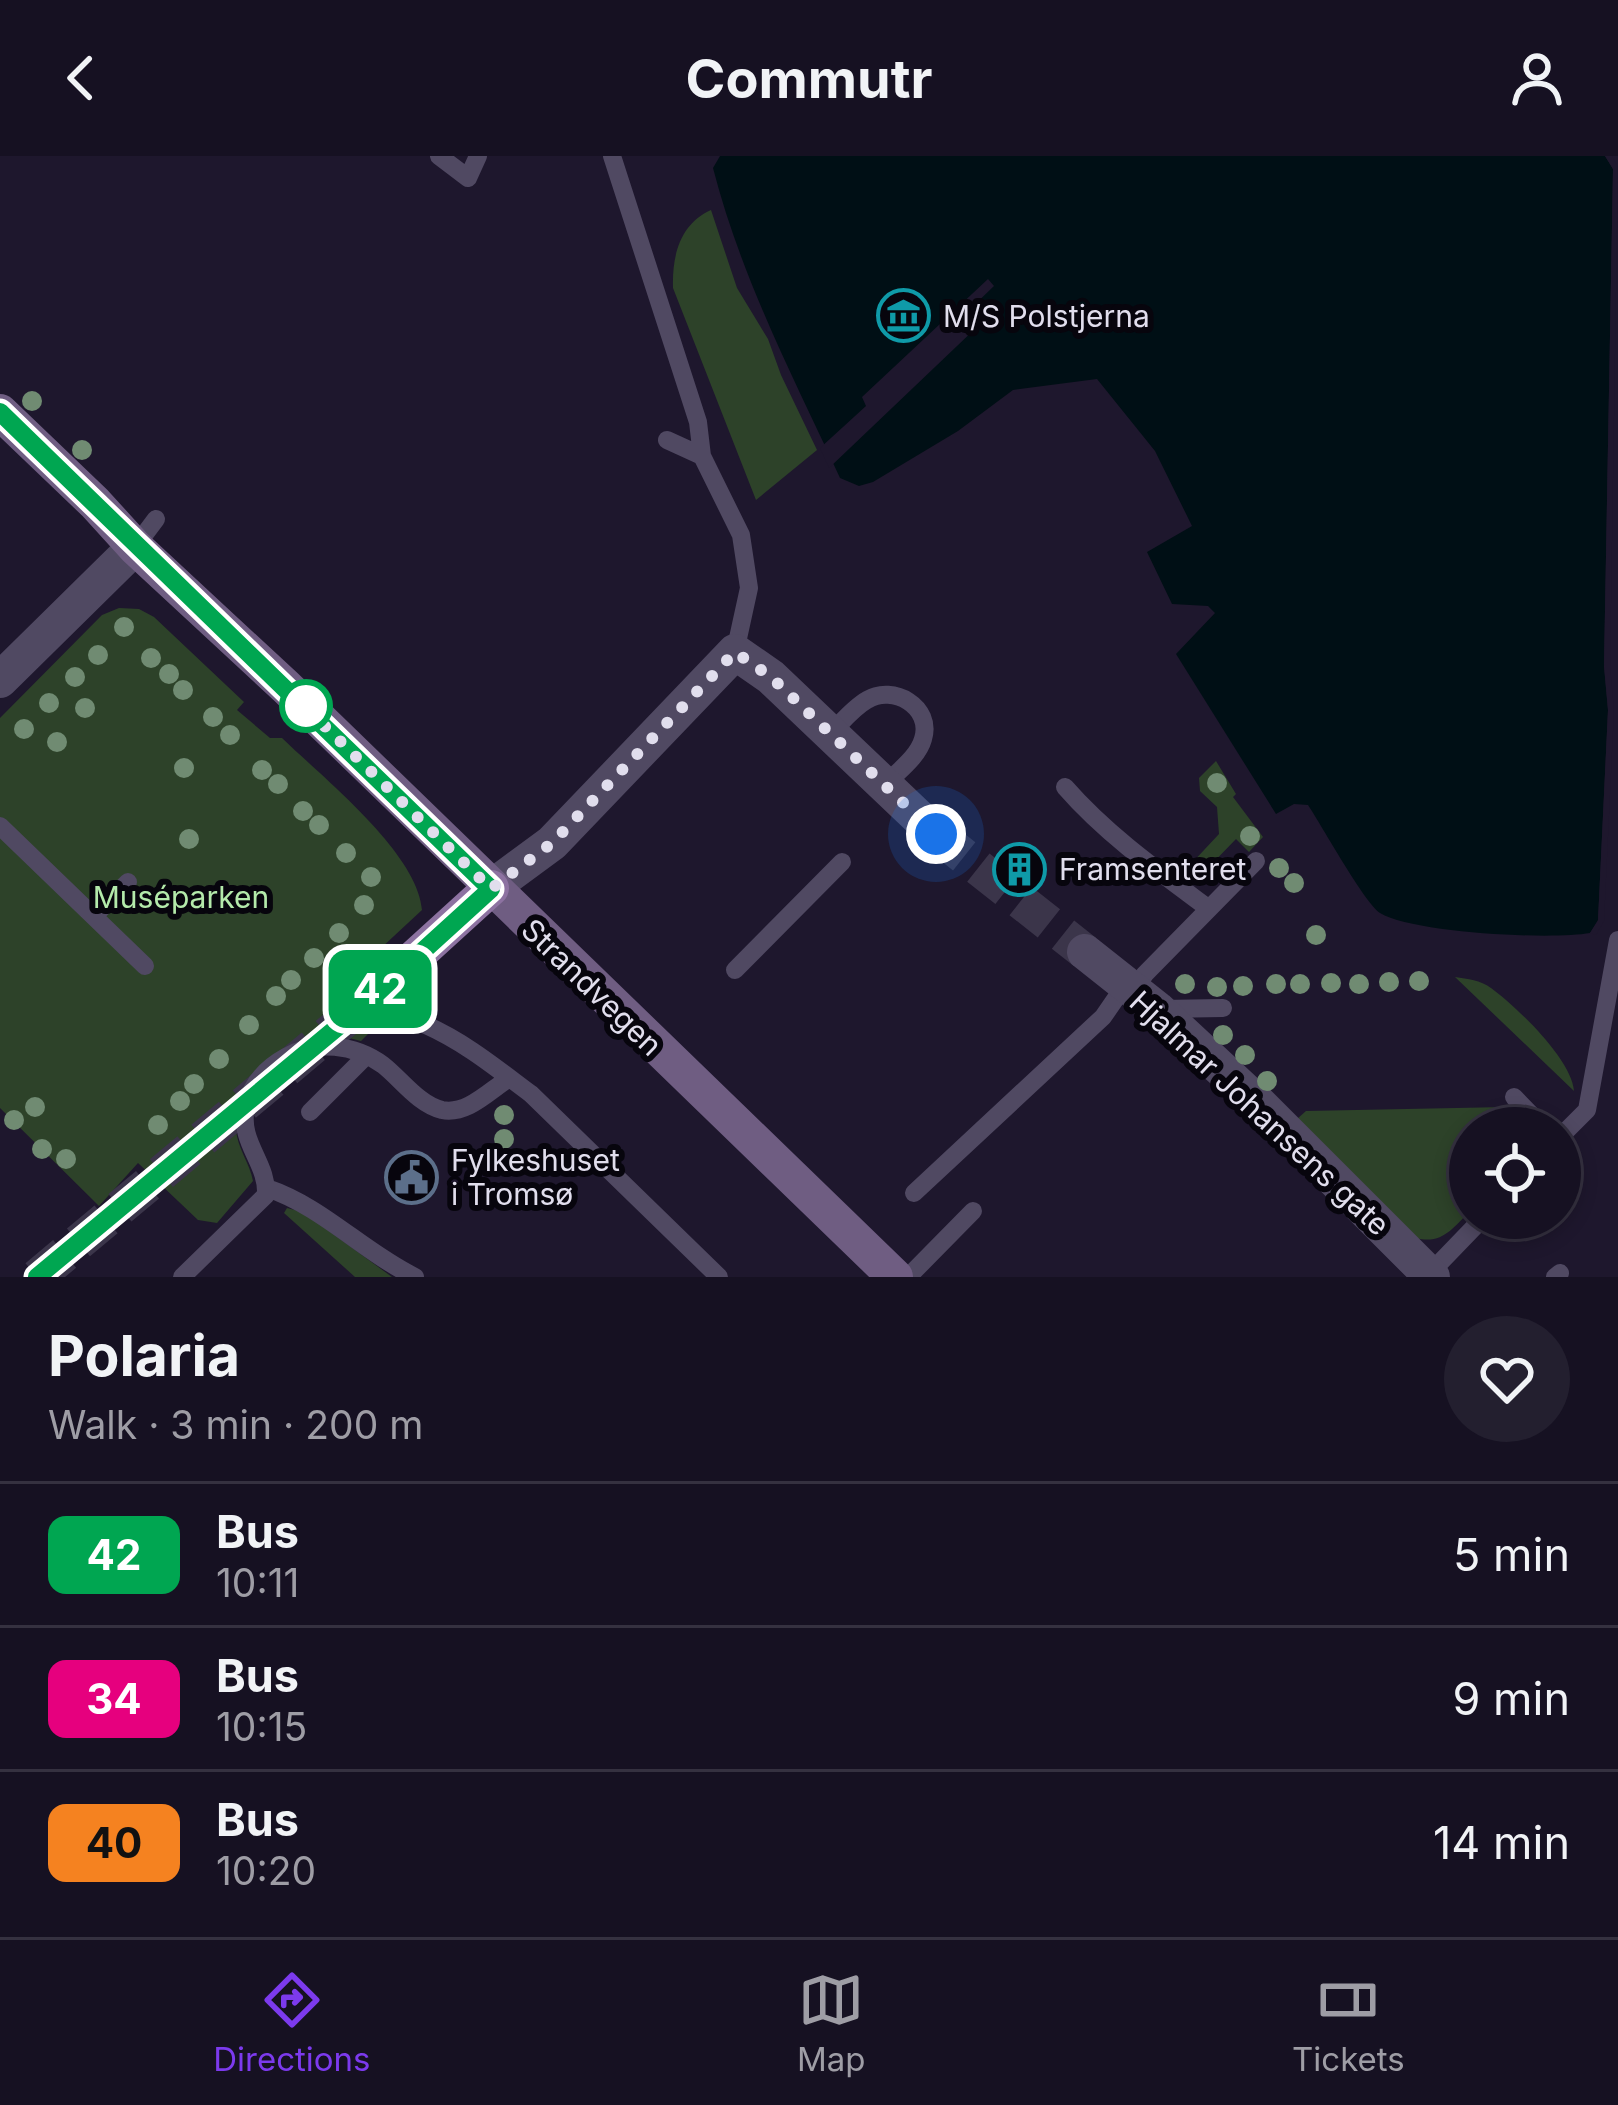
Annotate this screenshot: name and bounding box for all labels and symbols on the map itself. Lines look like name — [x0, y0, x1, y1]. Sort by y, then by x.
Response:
museum icon: M/S Polstjerna — [876, 288, 932, 344]
place label: M/S Polstjerna — [943, 298, 1150, 334]
unlabelled marker — [281, 681, 331, 731]
your location — [906, 804, 966, 864]
building icon: Framsenteret — [992, 841, 1048, 897]
place label: Framsenteret — [1059, 851, 1247, 887]
park label: Muséparken — [93, 879, 269, 915]
street label: Strandvegen — [514, 911, 670, 1063]
line badge: 42 — [326, 950, 434, 1028]
street label: Hjalmar Johansens gate — [1123, 983, 1397, 1243]
place label: Fylkeshuset i Tromsø — [451, 1142, 620, 1212]
public building icon: Fylkeshuset i Tromsø — [384, 1149, 440, 1205]

